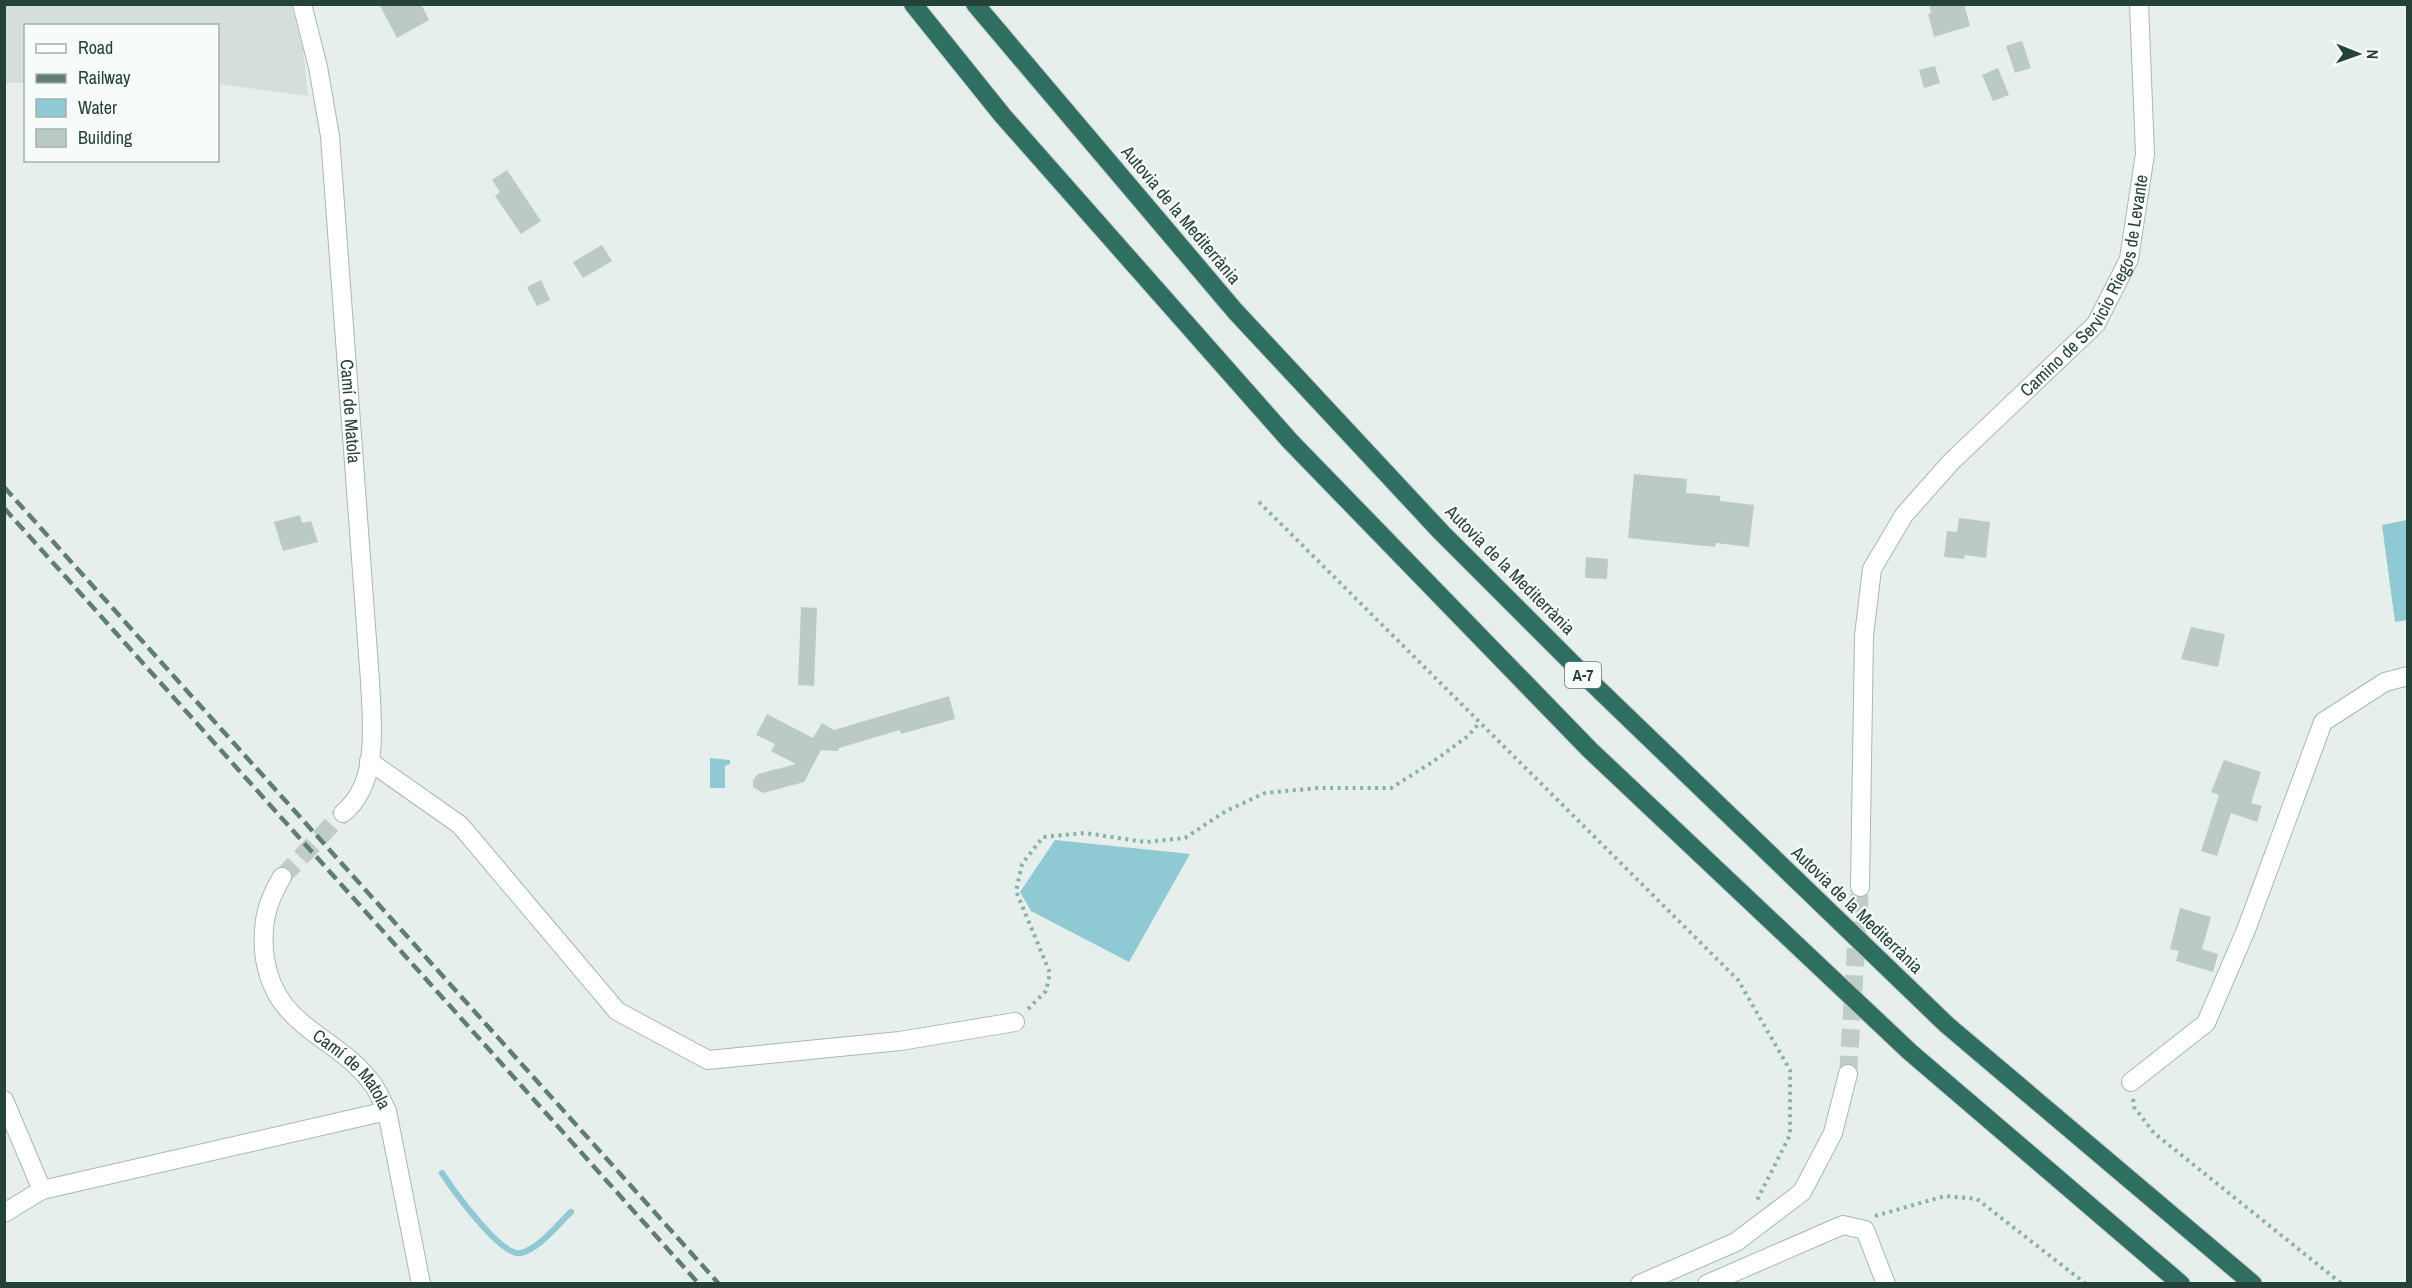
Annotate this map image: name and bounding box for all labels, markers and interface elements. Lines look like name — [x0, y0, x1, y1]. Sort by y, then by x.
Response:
legend — [24, 24, 219, 162]
north arrow — [2328, 24, 2388, 84]
text: Road — [78, 35, 113, 60]
text: N — [2362, 49, 2384, 59]
text: Railway — [78, 65, 131, 90]
text: Water — [78, 95, 117, 120]
text: Building — [78, 125, 133, 150]
street label: Autovia de la Mediterrània — [1115, 139, 1247, 289]
street label: Camino de Servicio Riegos de Levante — [2014, 173, 2154, 402]
street label: Camí de Matola — [334, 358, 367, 464]
street label: Autovia de la Mediterrània — [1439, 499, 1581, 640]
road number: A-7 — [1565, 662, 1601, 688]
street label: Autovia de la Mediterrània — [1785, 840, 1929, 979]
street label: Camí de Matola — [308, 1023, 397, 1113]

